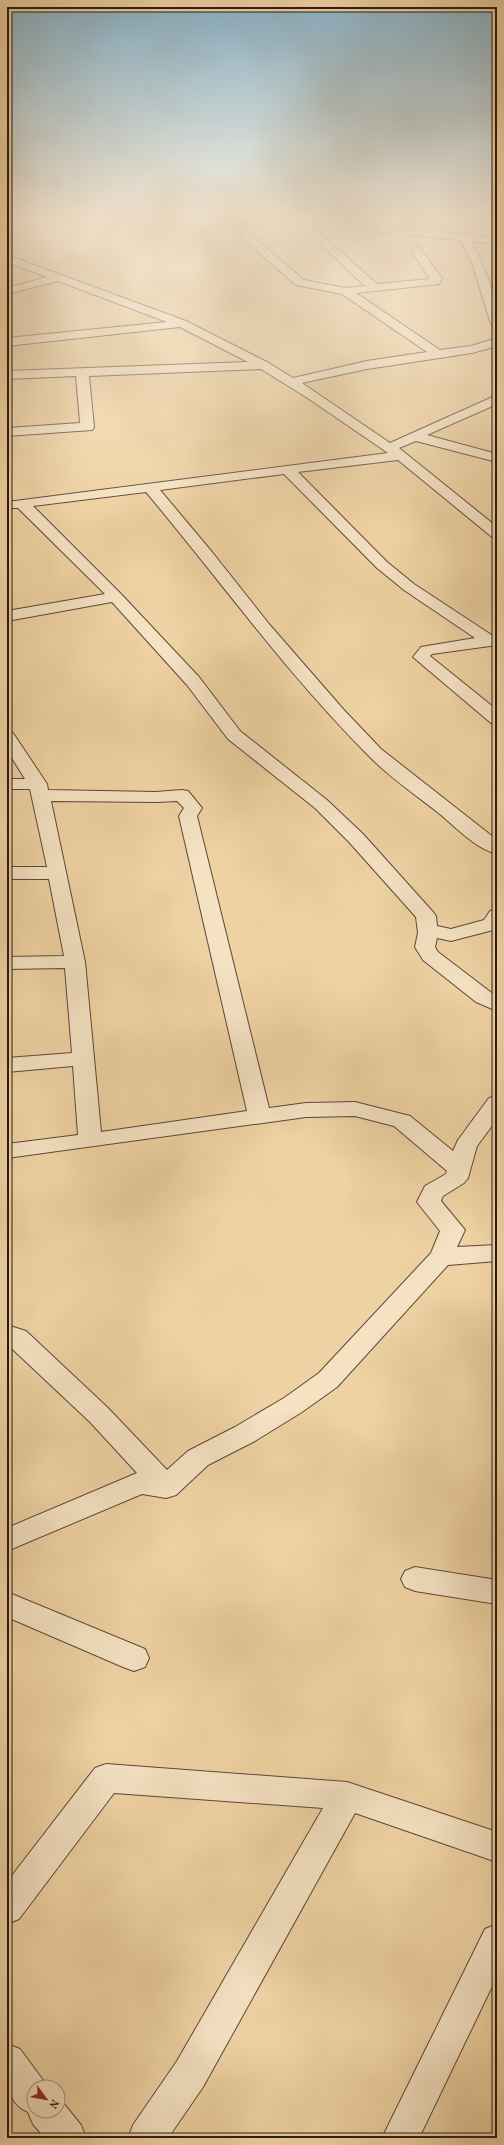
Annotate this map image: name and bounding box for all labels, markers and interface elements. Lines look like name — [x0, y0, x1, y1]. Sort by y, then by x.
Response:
north arrow — [26, 2079, 66, 2119]
text: N — [45, 2096, 62, 2111]

